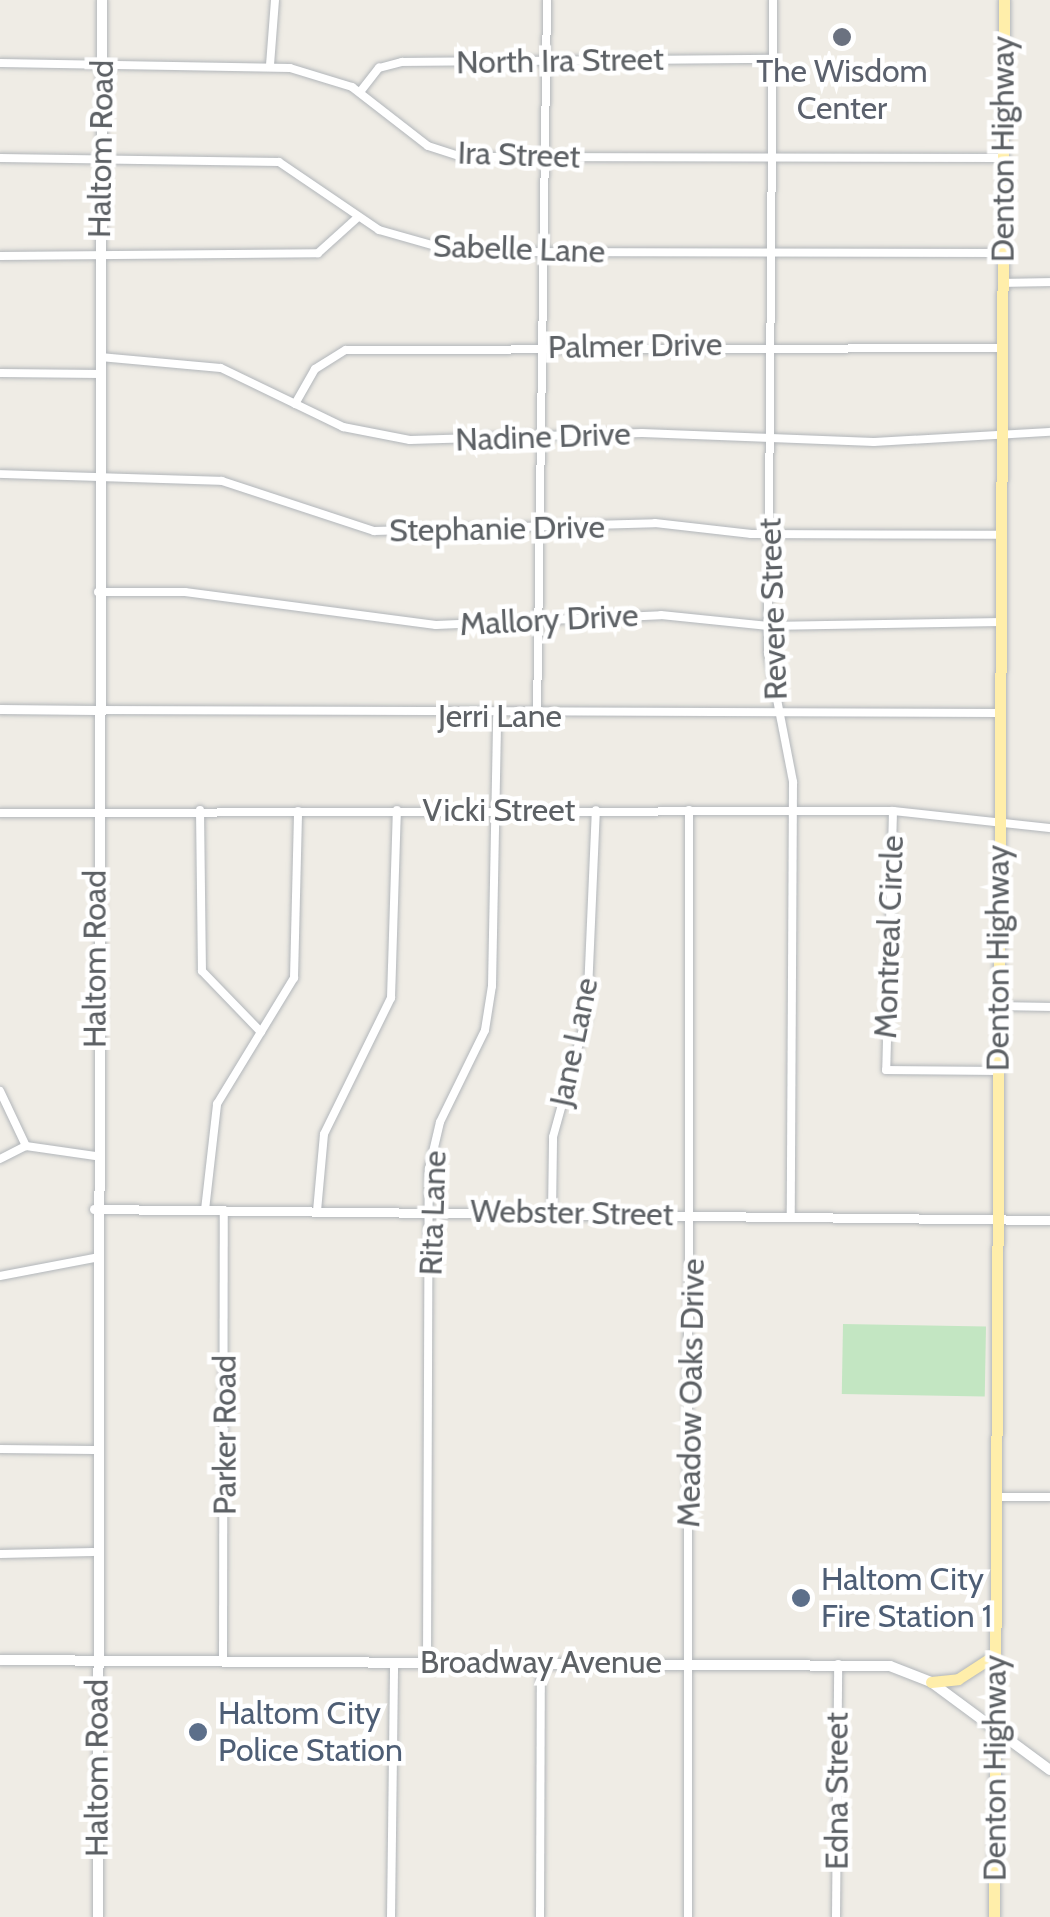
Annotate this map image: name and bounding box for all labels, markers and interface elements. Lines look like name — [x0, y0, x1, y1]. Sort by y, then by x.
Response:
marker: The Wisdom Center — [831, 26, 853, 48]
street label: Denton Highway — [984, 36, 1022, 262]
street label: North Ira Street — [456, 40, 664, 82]
place label: The Wisdom Center — [756, 53, 928, 128]
street label: Haltom Road — [80, 60, 122, 238]
street label: Ira Street — [457, 134, 581, 176]
street label: Sabelle Lane — [432, 227, 606, 271]
street label: Palmer Drive — [548, 325, 722, 367]
street label: Nadine Drive — [455, 415, 631, 459]
street label: Stephanie Drive — [389, 508, 605, 550]
street label: Revere Street — [751, 517, 795, 701]
street label: Mallory Drive — [459, 596, 639, 644]
street label: Jerri Lane — [438, 697, 562, 735]
street label: Vicki Street — [423, 791, 575, 829]
street label: Montreal Circle — [866, 835, 912, 1039]
street label: Denton Highway — [979, 845, 1017, 1071]
street label: Haltom Road — [76, 870, 114, 1048]
street label: Jane Lane — [542, 974, 606, 1110]
street label: Rita Lane — [412, 1150, 454, 1276]
street label: Webster Street — [470, 1192, 674, 1234]
street label: Meadow Oaks Drive — [669, 1258, 713, 1528]
street label: Parker Road — [206, 1355, 244, 1515]
place label: Haltom City Fire Station 1 — [821, 1561, 992, 1636]
marker: Haltom City Fire Station 1 — [790, 1587, 812, 1609]
street label: Broadway Avenue — [420, 1643, 662, 1681]
street label: Denton Highway — [976, 1655, 1014, 1881]
street label: Haltom Road — [78, 1679, 116, 1857]
place label: Haltom City Police Station — [218, 1695, 403, 1770]
street label: Edna Street — [818, 1712, 856, 1870]
marker: Haltom City Police Station — [187, 1721, 209, 1743]

